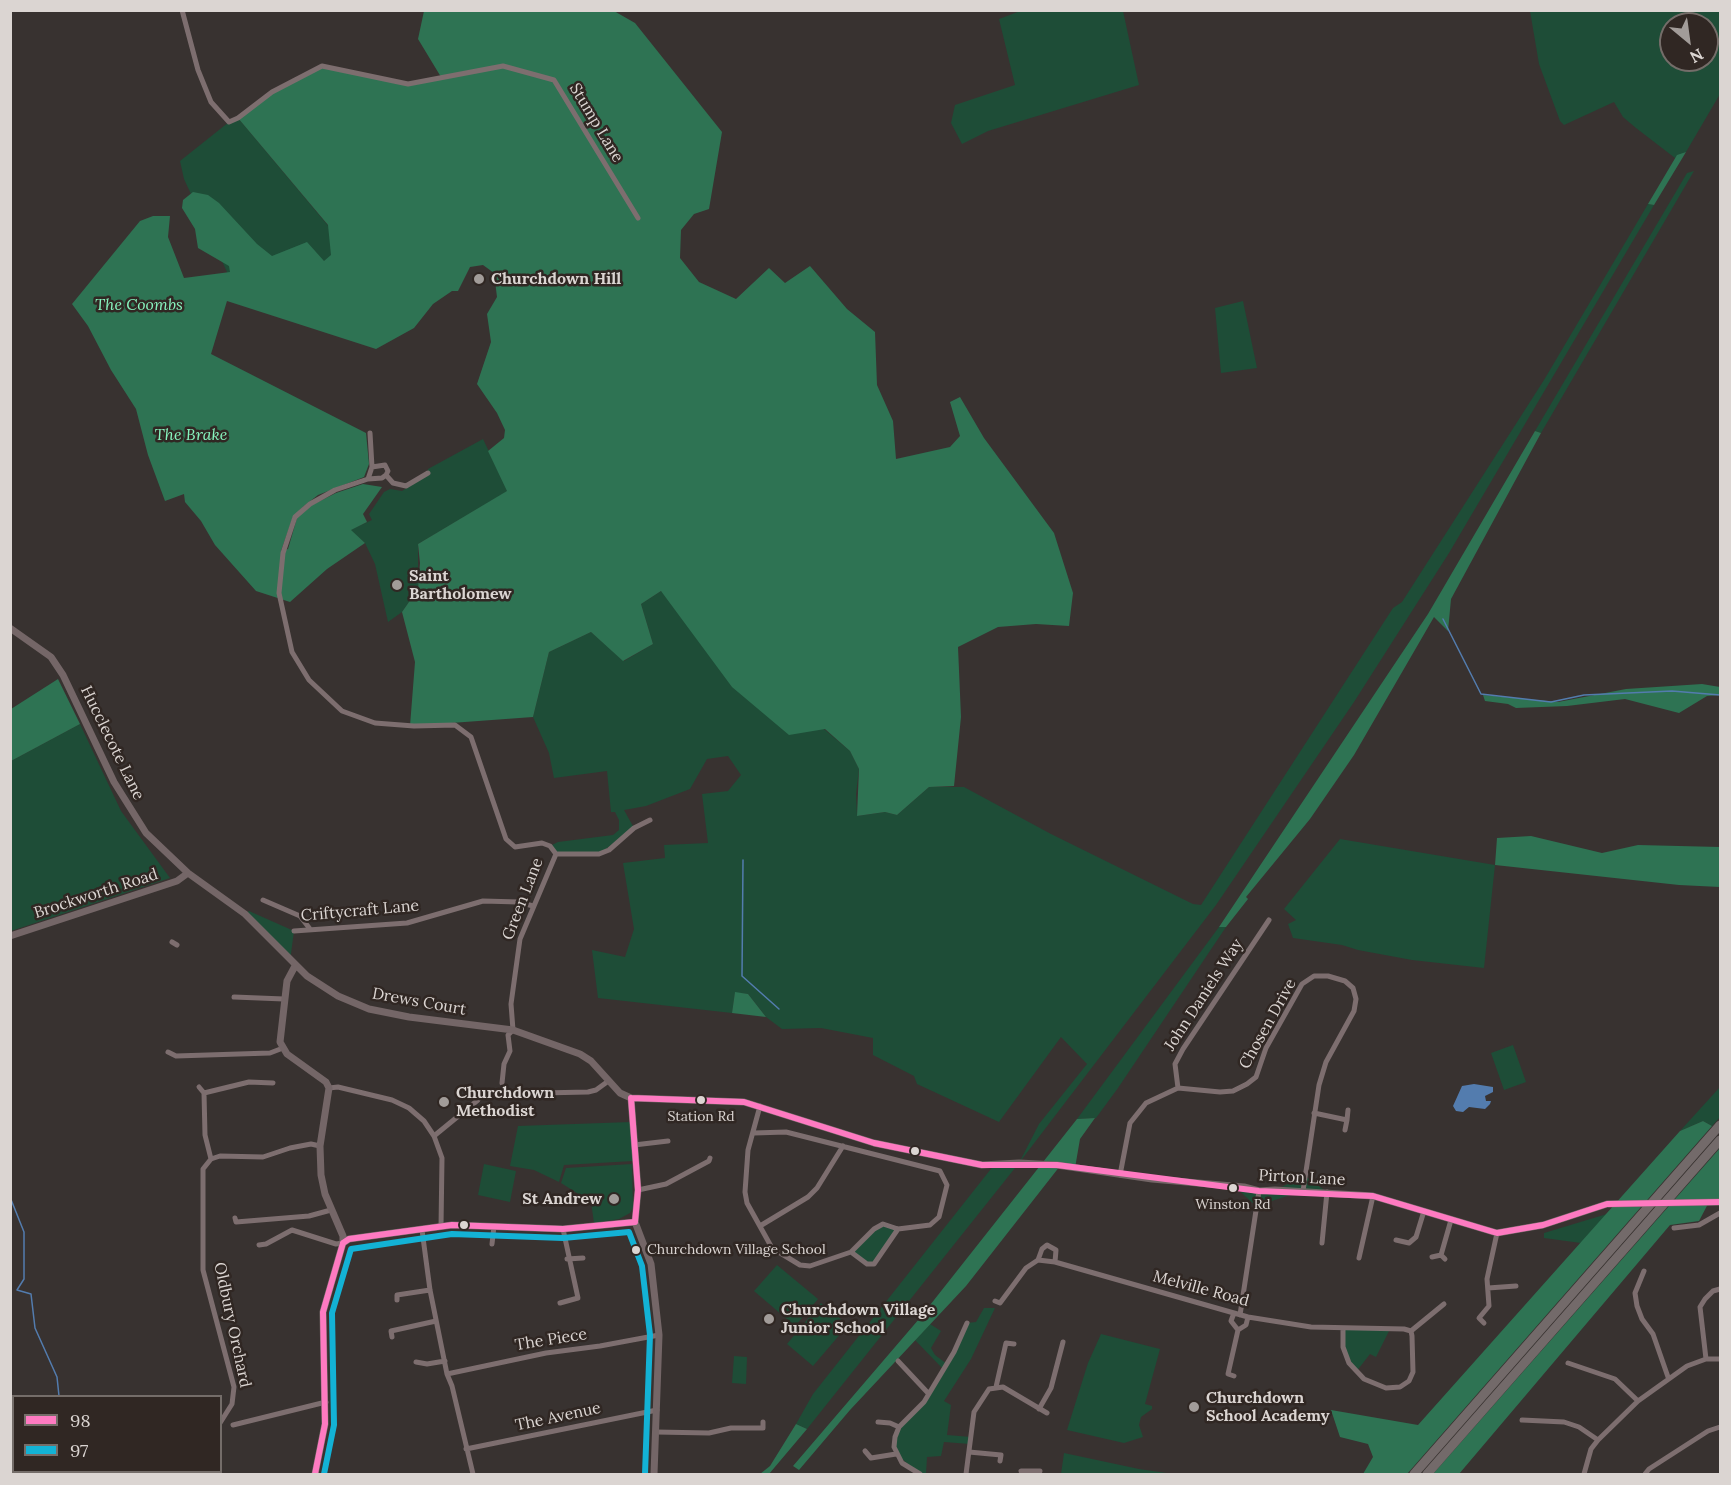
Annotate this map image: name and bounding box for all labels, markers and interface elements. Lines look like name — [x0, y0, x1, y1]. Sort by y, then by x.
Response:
north arrow — [1659, 12, 1719, 72]
text: N — [1686, 44, 1707, 68]
street label: Stump Lane — [565, 80, 627, 166]
place label: Churchdown Hill — [491, 269, 621, 289]
marker: Churchdown Hill — [472, 272, 486, 286]
park label: The Coombs — [95, 295, 183, 315]
park label: The Brake — [155, 425, 227, 445]
place label: Saint Bartholomew — [409, 566, 512, 604]
marker: Saint Bartholomew — [390, 578, 404, 592]
street label: Hucclecote Lane — [76, 683, 148, 803]
street label: Green Lane — [499, 855, 547, 943]
street label: Brockworth Road — [32, 865, 160, 923]
street label: Criftycraft Lane — [300, 896, 420, 926]
street label: John Daniels Way — [1161, 935, 1247, 1055]
street label: Chosen Drive — [1235, 976, 1301, 1072]
street label: Drews Court — [371, 984, 467, 1020]
place label: Churchdown Methodist — [456, 1083, 554, 1121]
marker: Station Rd — [695, 1094, 707, 1106]
marker: Churchdown Methodist — [437, 1095, 451, 1109]
place label: Station Rd — [667, 1109, 735, 1125]
unlabelled marker — [909, 1145, 921, 1157]
street label: Pirton Lane — [1258, 1166, 1346, 1190]
marker: Winston Rd — [1227, 1182, 1239, 1194]
place label: St Andrew — [522, 1189, 602, 1209]
marker: St Andrew — [607, 1192, 621, 1206]
place label: Winston Rd — [1195, 1197, 1271, 1213]
unlabelled marker — [458, 1219, 470, 1231]
place label: Churchdown Village School — [647, 1242, 826, 1258]
marker: Churchdown Village School — [630, 1244, 642, 1256]
street label: Oldbury Orchard — [209, 1261, 255, 1389]
street label: Melville Road — [1151, 1267, 1251, 1311]
place label: Churchdown Village Junior School — [781, 1300, 935, 1338]
marker: Churchdown Village Junior School — [762, 1312, 776, 1326]
street label: The Piece — [514, 1325, 588, 1355]
place label: Churchdown School Academy — [1206, 1388, 1330, 1426]
legend — [12, 1395, 222, 1473]
street label: The Avenue — [513, 1399, 603, 1435]
marker: Churchdown School Academy — [1187, 1400, 1201, 1414]
text: 98 — [70, 1409, 91, 1432]
text: 97 — [70, 1439, 88, 1462]

